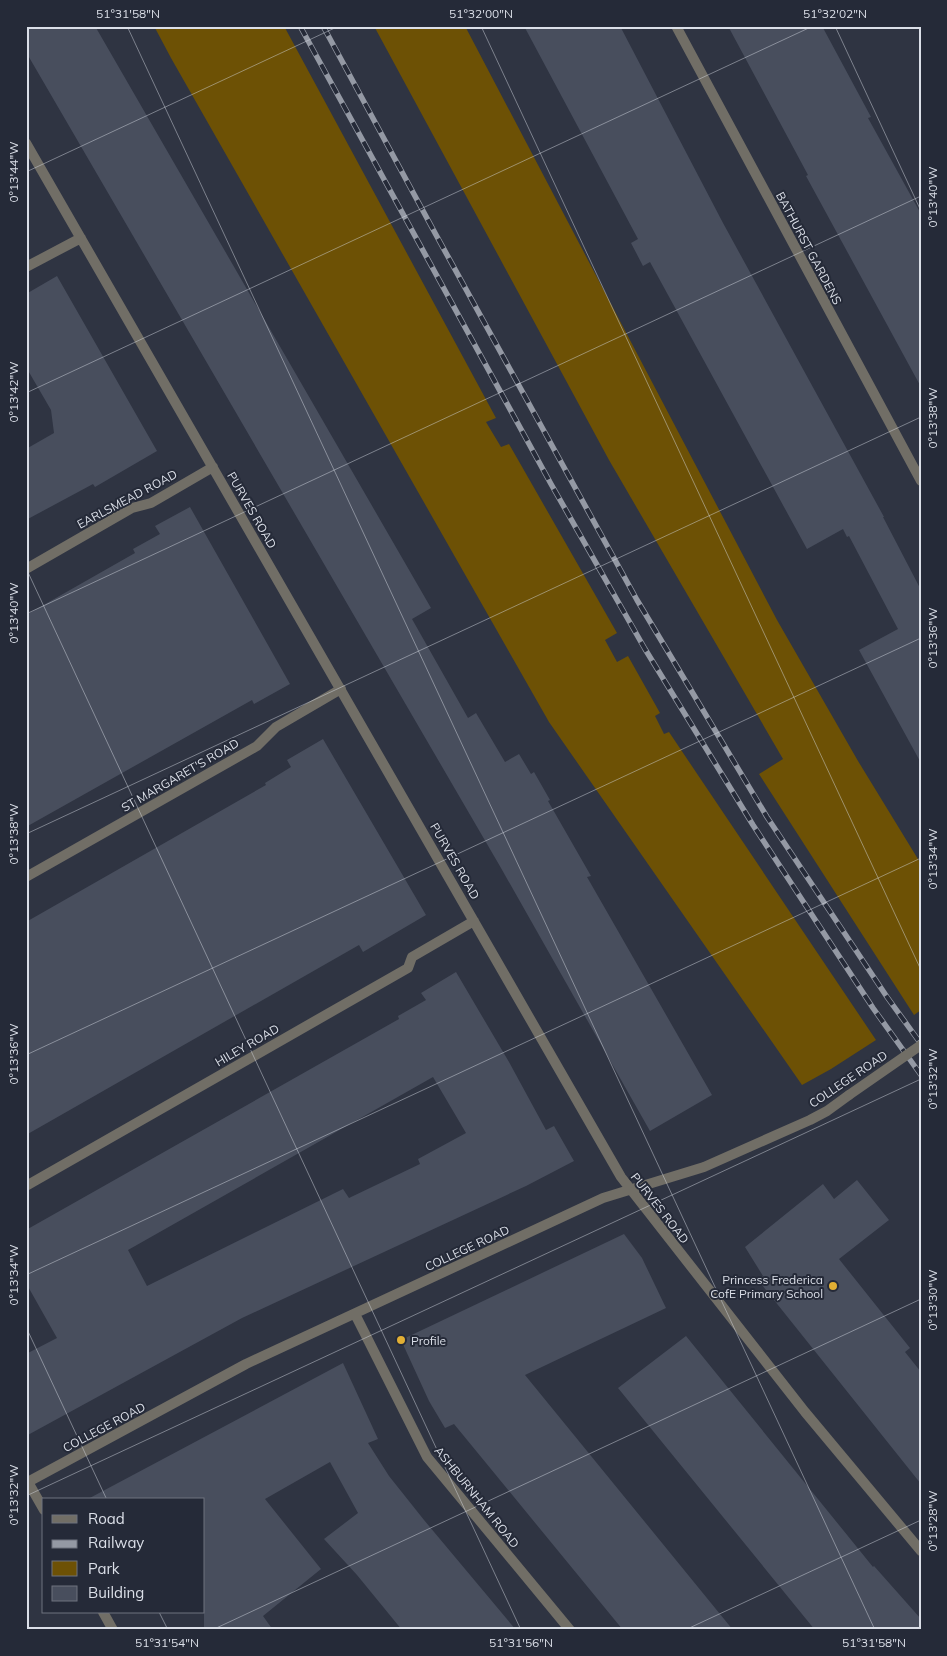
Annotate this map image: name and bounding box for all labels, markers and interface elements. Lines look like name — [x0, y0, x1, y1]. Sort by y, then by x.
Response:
text: 51°31'58"N — [96, 6, 160, 21]
text: 51°32'00"N — [449, 6, 513, 21]
text: 51°32'02"N — [803, 6, 867, 21]
text: 0°13'44"W — [6, 141, 21, 203]
text: 0°13'40"W — [925, 166, 940, 228]
street label: BATHURST GARDENS — [773, 189, 845, 307]
text: 0°13'42"W — [6, 361, 21, 423]
text: 0°13'38"W — [925, 387, 940, 449]
street label: EARLSMEAD ROAD — [74, 466, 180, 532]
street label: PURVES ROAD — [224, 469, 280, 551]
text: 0°13'40"W — [6, 582, 21, 644]
text: 0°13'36"W — [925, 607, 940, 669]
street label: ST MARGARET'S ROAD — [118, 735, 242, 815]
text: 0°13'38"W — [6, 803, 21, 865]
street label: PURVES ROAD — [427, 820, 483, 902]
text: 0°13'34"W — [925, 828, 940, 890]
street label: HILEY ROAD — [212, 1021, 282, 1069]
text: 0°13'36"W — [6, 1023, 21, 1085]
street label: COLLEGE ROAD — [806, 1047, 890, 1111]
text: 0°13'32"W — [925, 1048, 940, 1110]
street label: PURVES ROAD — [628, 1170, 692, 1246]
street label: COLLEGE ROAD — [422, 1222, 512, 1274]
text: 0°13'34"W — [6, 1244, 21, 1306]
text: 0°13'30"W — [925, 1269, 940, 1331]
place label: Princess Frederica CofE Primary School — [710, 1272, 823, 1301]
marker: Princess Frederica CofE Primary School — [827, 1280, 839, 1292]
place label: Profile — [411, 1333, 446, 1348]
marker: Profile — [395, 1334, 407, 1346]
street label: COLLEGE ROAD — [60, 1399, 148, 1455]
street label: ASHBURNHAM ROAD — [431, 1443, 523, 1551]
text: 0°13'32"W — [6, 1464, 21, 1526]
text: 0°13'28"W — [925, 1490, 940, 1552]
legend — [42, 1498, 205, 1614]
text: Road — [88, 1509, 125, 1528]
text: Railway — [88, 1533, 144, 1552]
text: Park — [88, 1559, 120, 1578]
text: Building — [88, 1583, 144, 1602]
text: 51°31'54"N — [135, 1635, 199, 1650]
text: 51°31'56"N — [489, 1635, 553, 1650]
text: 51°31'58"N — [842, 1635, 906, 1650]

